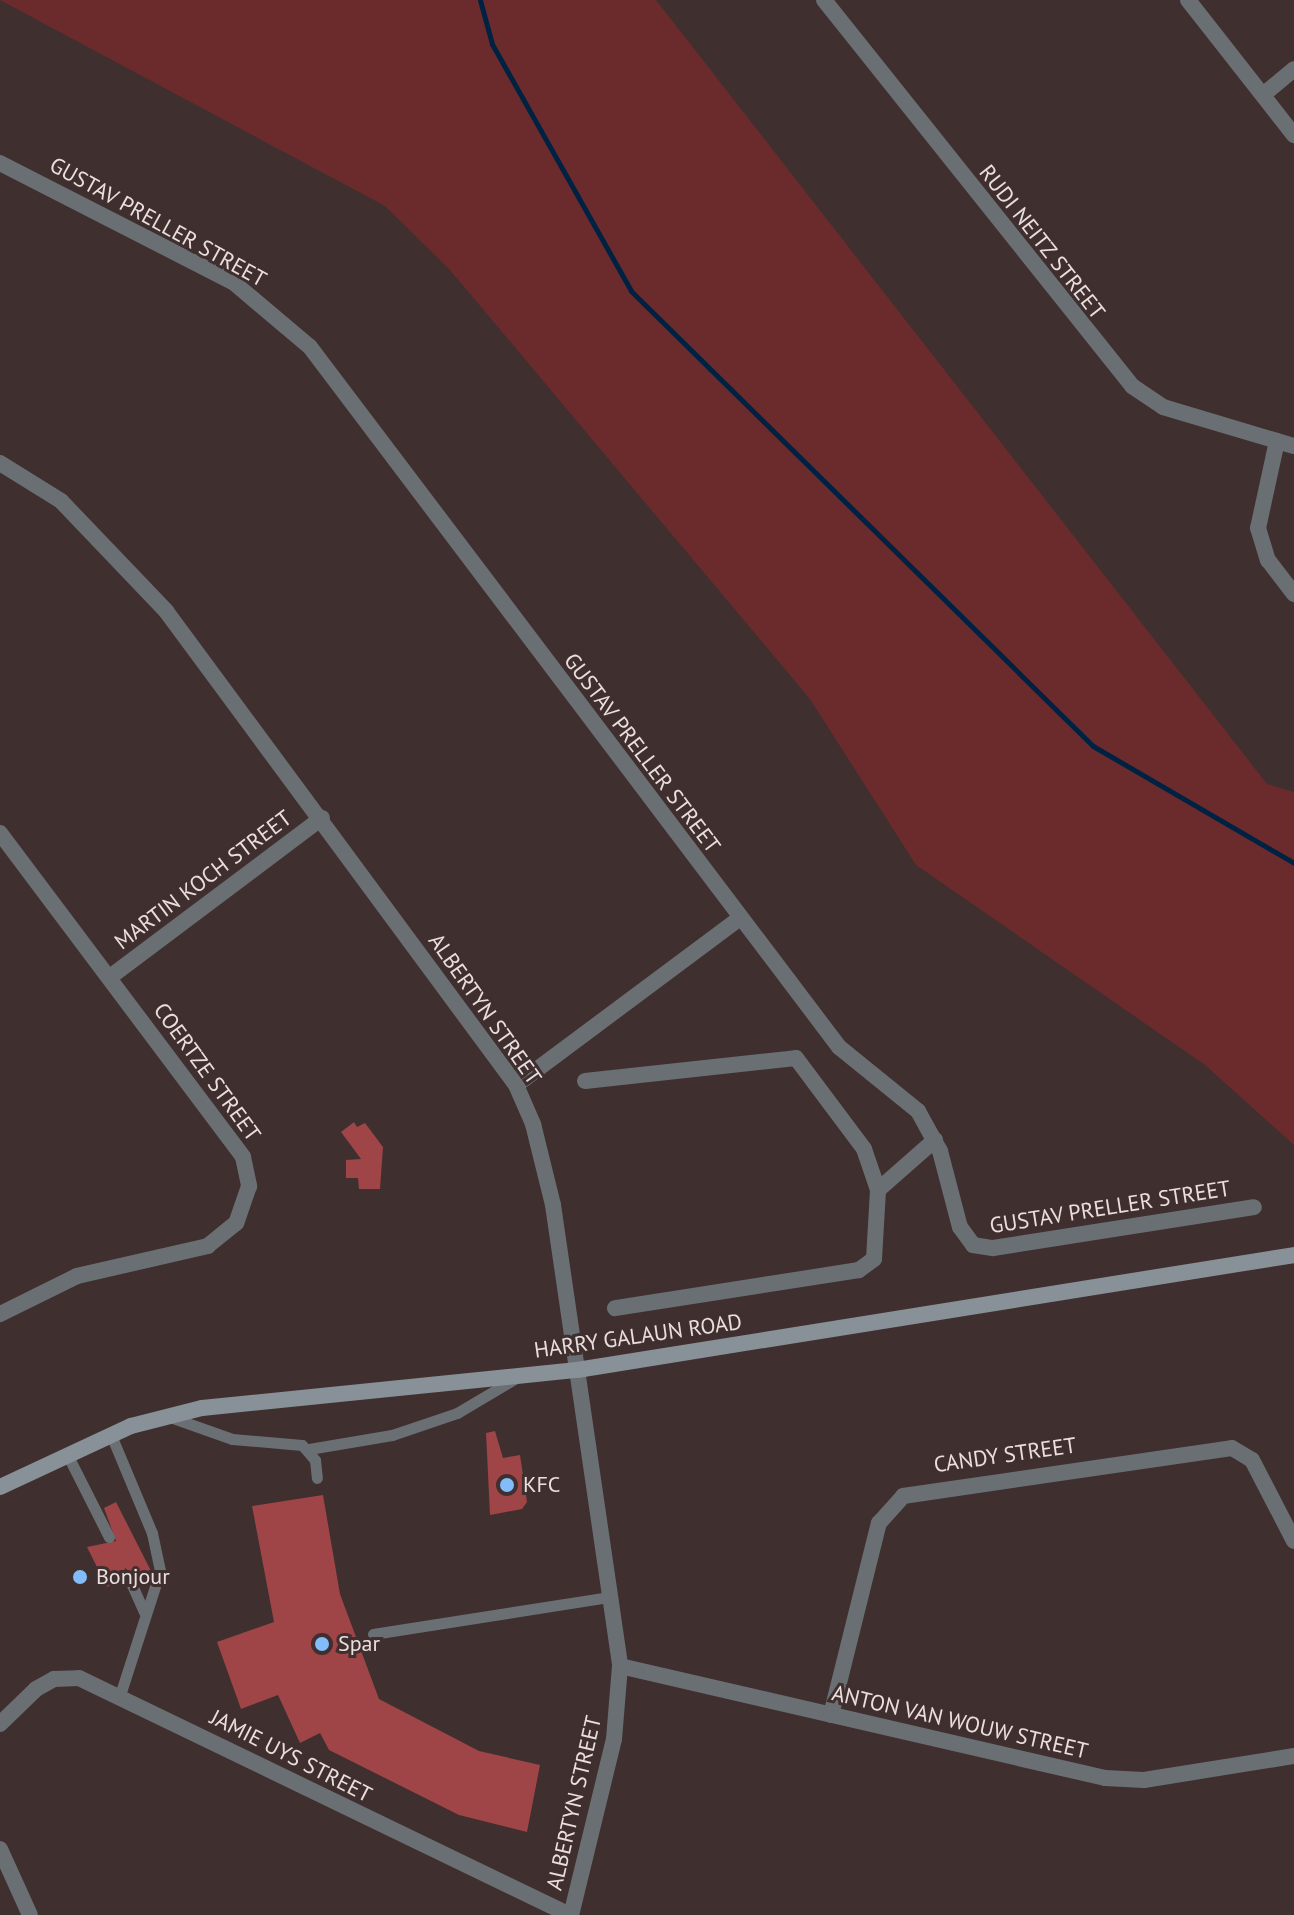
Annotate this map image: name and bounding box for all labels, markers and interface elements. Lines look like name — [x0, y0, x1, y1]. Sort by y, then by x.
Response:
street label: GUSTAV PRELLER STREET — [45, 151, 271, 293]
street label: RUDI NEITZ STREET — [973, 159, 1111, 325]
street label: GUSTAV PRELLER STREET — [558, 648, 726, 858]
street label: MARTIN KOCH STREET — [109, 805, 297, 955]
street label: ALBERTYN STREET — [423, 928, 547, 1090]
street label: COERTZE STREET — [148, 998, 266, 1146]
street label: GUSTAV PRELLER STREET — [987, 1175, 1233, 1239]
street label: HARRY GALAUN ROAD — [532, 1308, 744, 1364]
street label: CANDY STREET — [932, 1432, 1078, 1478]
place label: KFC — [523, 1472, 560, 1498]
marker: KFC — [498, 1476, 516, 1494]
place label: Bonjour — [96, 1564, 170, 1590]
marker: Bonjour — [71, 1568, 89, 1586]
place label: Spar — [338, 1631, 380, 1657]
marker: Spar — [313, 1635, 331, 1653]
street label: ANTON VAN WOUW STREET — [829, 1679, 1091, 1765]
street label: JAMIE UYS STREET — [206, 1704, 376, 1808]
street label: ALBERTYN STREET — [541, 1713, 607, 1893]

